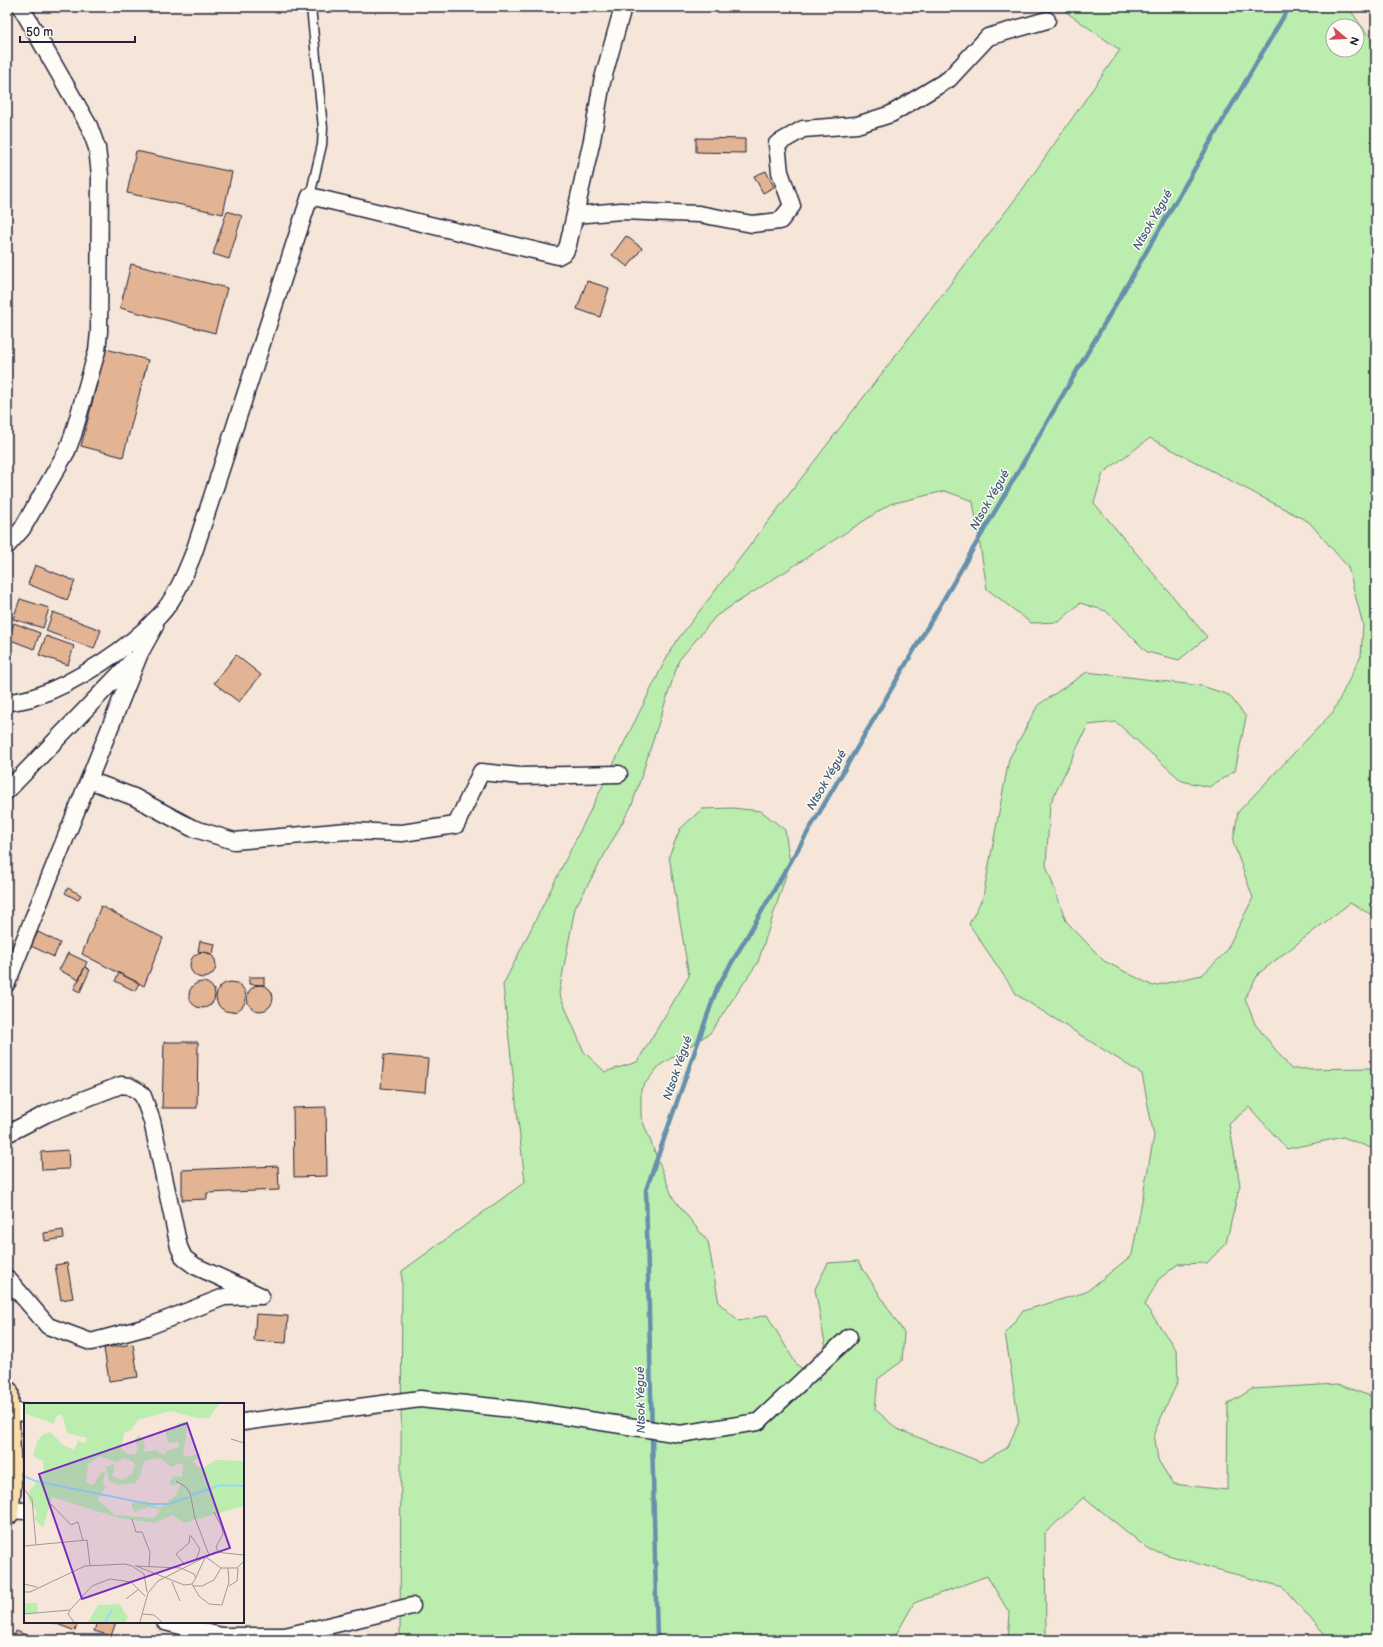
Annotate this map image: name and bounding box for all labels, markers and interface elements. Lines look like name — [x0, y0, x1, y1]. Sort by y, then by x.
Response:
scale bar — [20, 18, 135, 44]
north arrow — [1325, 18, 1365, 58]
text: 50 m — [26, 25, 53, 40]
text: N — [1346, 35, 1361, 47]
water label: Ntsok Yégué — [1130, 187, 1176, 253]
water label: Ntsok Yégué — [967, 467, 1013, 533]
water label: Ntsok Yégué — [804, 747, 850, 813]
water label: Ntsok Yégué — [660, 1034, 696, 1102]
water label: Ntsok Yégué — [633, 1366, 649, 1434]
inset map — [24, 1403, 244, 1623]

